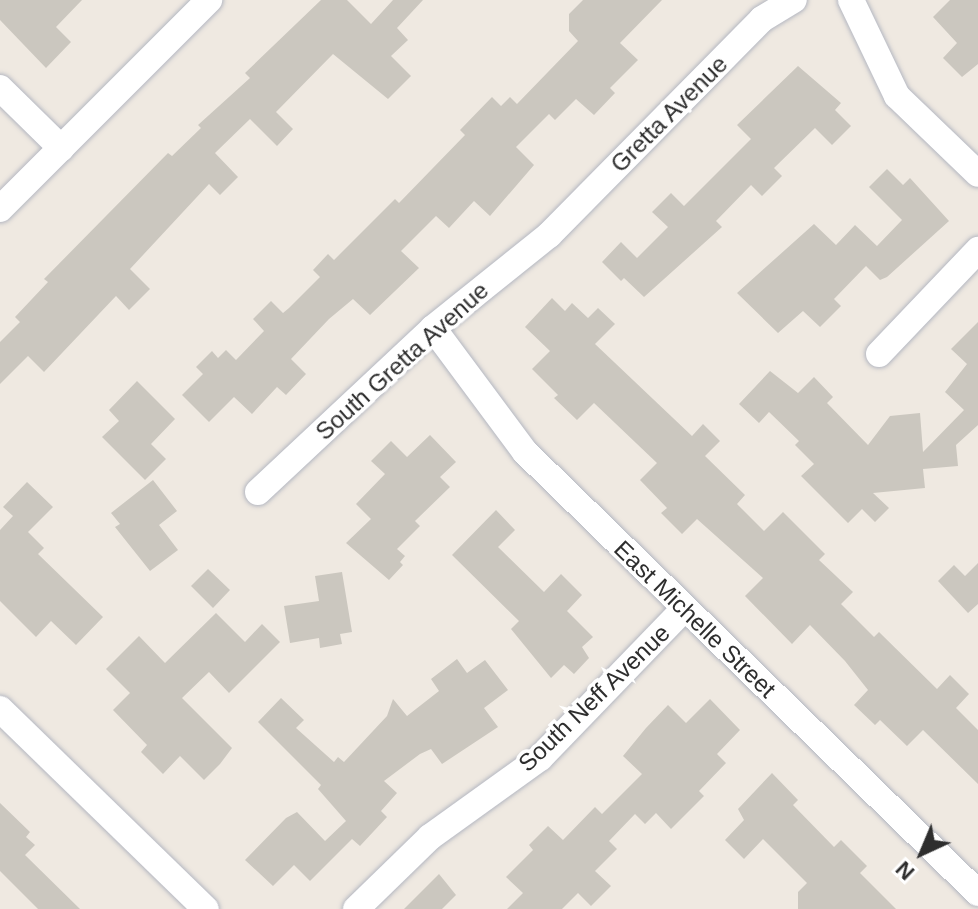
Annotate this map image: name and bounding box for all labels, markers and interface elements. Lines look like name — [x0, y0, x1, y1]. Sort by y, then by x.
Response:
street label: Gretta Avenue — [604, 49, 734, 179]
street label: South Gretta Avenue — [309, 275, 495, 447]
street label: East Michelle Street — [608, 535, 782, 703]
street label: South Neff Avenue — [512, 618, 676, 778]
north arrow — [882, 813, 962, 893]
text: N — [891, 856, 919, 885]

